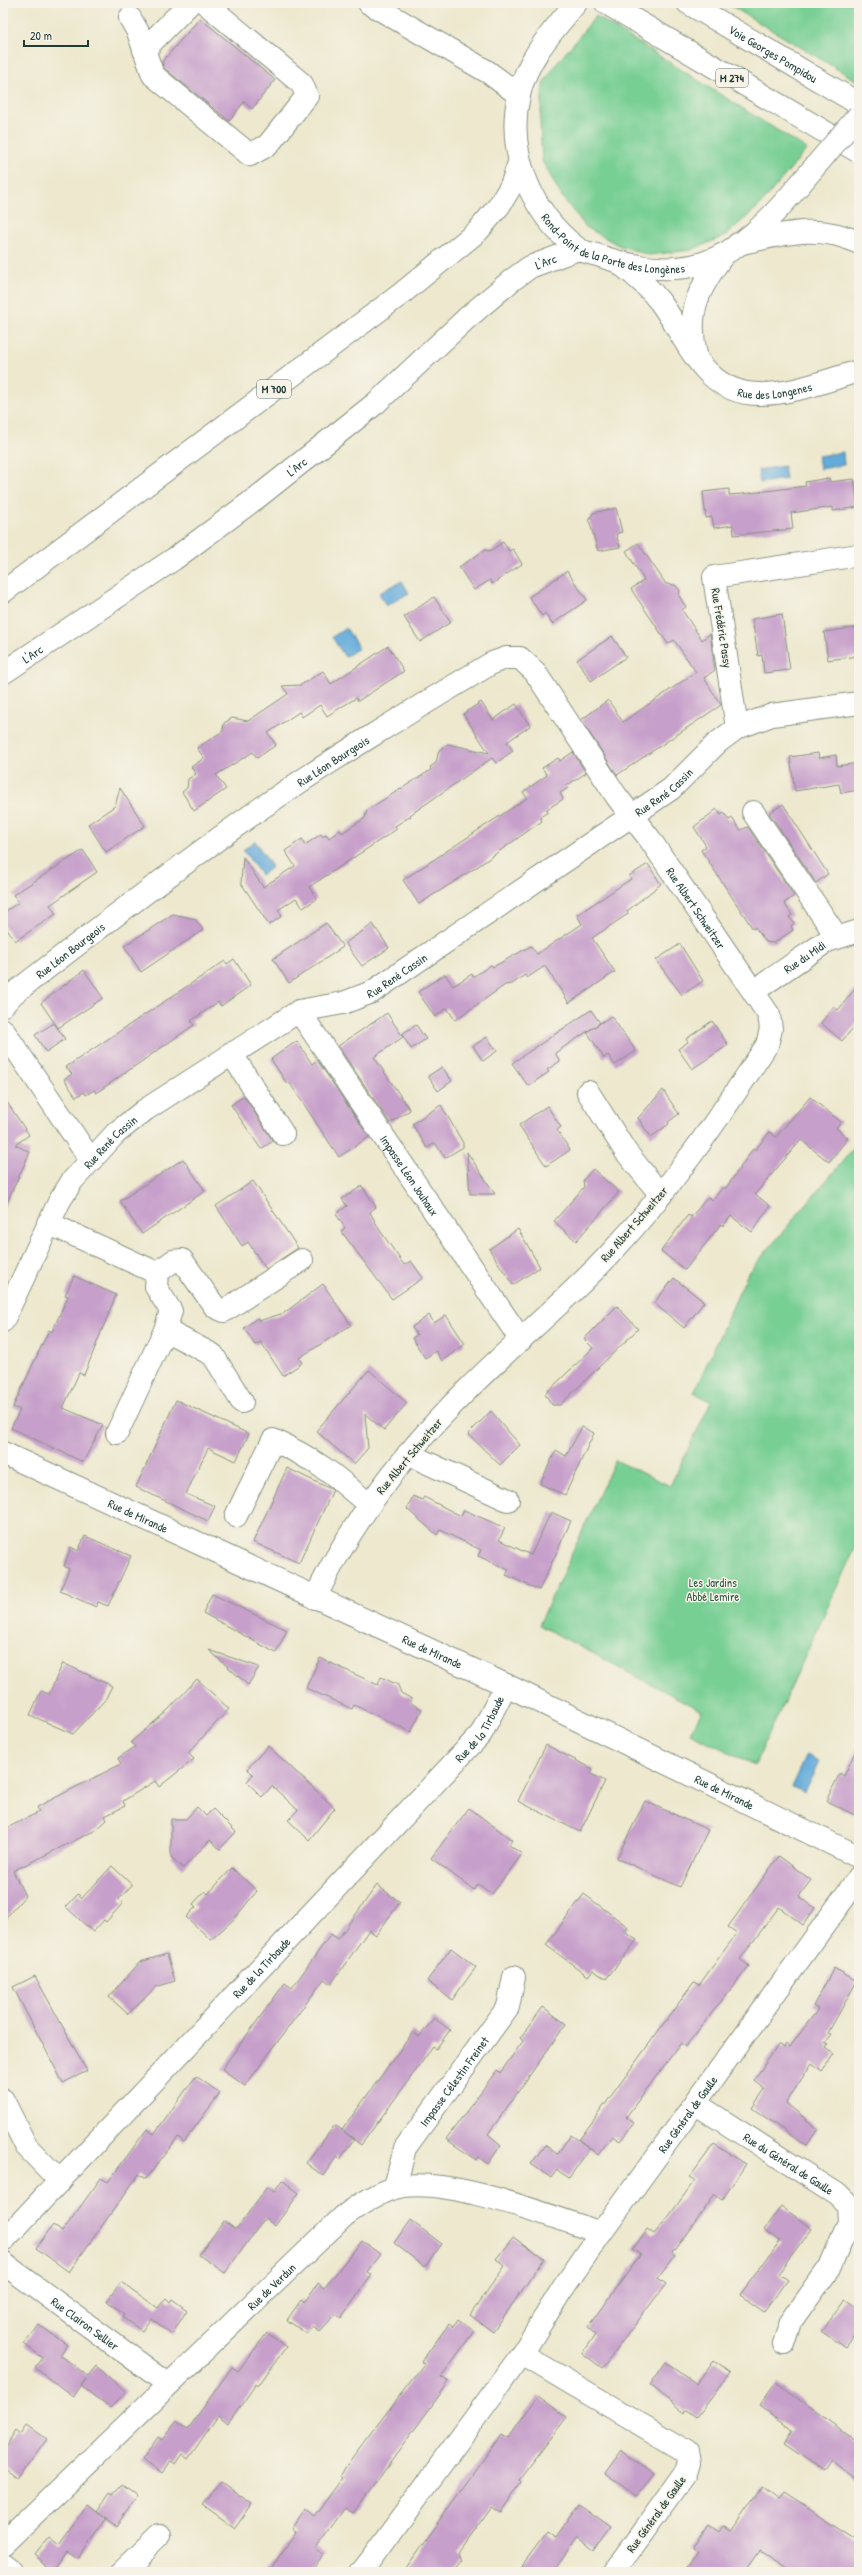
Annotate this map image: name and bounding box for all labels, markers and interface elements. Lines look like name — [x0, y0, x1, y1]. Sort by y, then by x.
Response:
street label: Voie Georges Pompidou — [726, 21, 821, 86]
scale bar — [24, 22, 88, 48]
text: 20 m — [30, 27, 52, 44]
road number: M 274 — [716, 69, 748, 87]
street label: Rond-Point de la Porte des Longènes — [538, 210, 686, 277]
street label: L'Arc — [532, 249, 559, 273]
street label: Rue des Longenes — [736, 377, 814, 403]
road number: M 700 — [257, 380, 291, 398]
street label: L'Arc — [283, 453, 310, 480]
street label: Rue Frédéric Passy — [707, 587, 737, 669]
street label: L'Arc — [18, 640, 46, 667]
street label: Rue Léon Bourgeois — [293, 731, 373, 790]
street label: Rue René Cassin — [631, 764, 696, 820]
street label: Rue Albert Schweitzer — [663, 864, 730, 952]
street label: Rue Léon Bourgeois — [32, 918, 108, 982]
street label: Rue du Midi — [780, 936, 829, 977]
street label: Rue René Cassin — [364, 949, 430, 1002]
street label: Rue René Cassin — [79, 1111, 140, 1172]
street label: Impasse Léon Jouhaux — [376, 1131, 443, 1219]
street label: Rue Albert Schweitzer — [596, 1182, 672, 1265]
street label: Rue Albert Schweitzer — [372, 1414, 446, 1498]
street label: Rue de Mirande — [106, 1494, 171, 1537]
park label: Les Jardins Abbé Lemire — [687, 1574, 740, 1605]
street label: Rue de Mirande — [400, 1630, 465, 1672]
street label: Rue de la Tirbaude — [450, 1693, 508, 1766]
street label: Rue de Mirande — [692, 1770, 757, 1813]
street label: Rue de la Tirbaude — [228, 1933, 294, 2001]
street label: Impasse Célestin Freinet — [415, 2032, 493, 2130]
street label: Rue Général de Gaulle — [654, 2072, 721, 2156]
street label: Rue du Général de Gaulle — [740, 2128, 837, 2198]
street label: Rue de Verdun — [243, 2259, 299, 2313]
street label: Rue Clairon Sellier — [48, 2293, 123, 2354]
street label: Rue Général de Gaulle — [622, 2472, 690, 2556]

